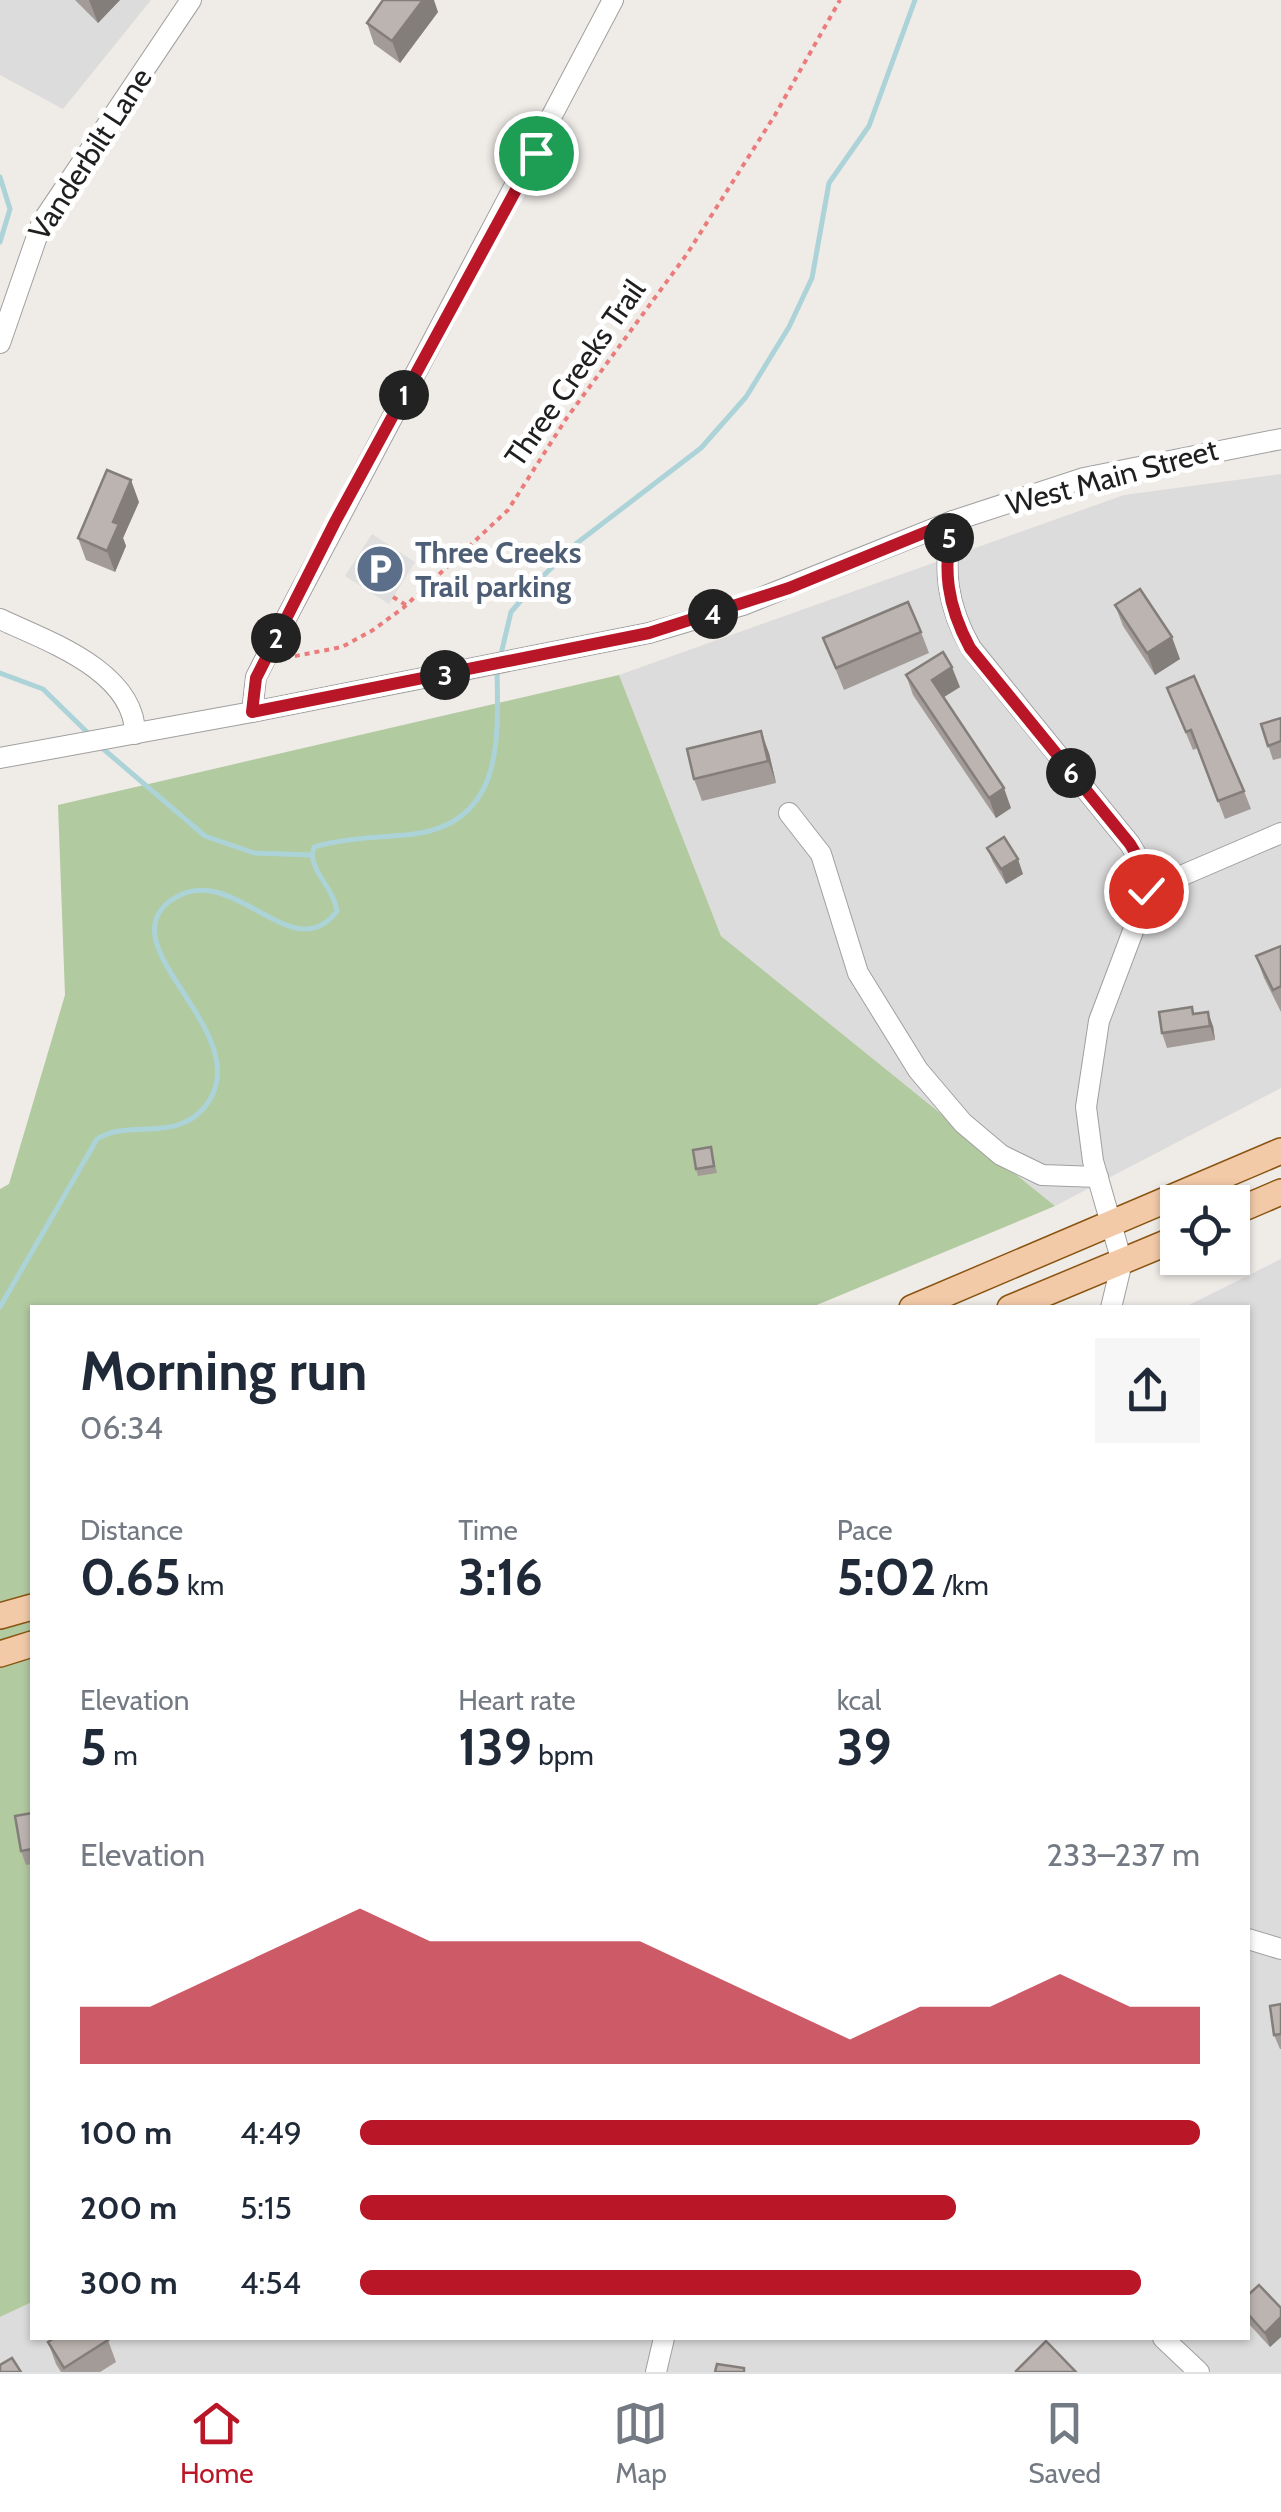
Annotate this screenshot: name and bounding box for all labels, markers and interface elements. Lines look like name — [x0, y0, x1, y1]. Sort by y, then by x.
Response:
street label: Vanderbilt Lane — [21, 61, 159, 247]
pin — [494, 111, 579, 196]
icon: arrive — [509, 126, 564, 181]
street label: Three Creeks Trail — [497, 272, 653, 474]
pin: 1 — [379, 370, 429, 420]
text: 1 — [399, 378, 409, 412]
street label: West Main Street — [1002, 431, 1222, 523]
pin: 5 — [924, 513, 974, 563]
text: 5 — [941, 521, 957, 555]
place label: Three Creeks Trail parking — [415, 534, 581, 605]
parking icon: Three Creeks Trail parking — [354, 543, 406, 595]
pin: 4 — [688, 589, 738, 639]
text: 4 — [704, 597, 722, 631]
pin: 2 — [251, 613, 301, 663]
text: 2 — [269, 621, 283, 655]
pin: 3 — [420, 650, 470, 700]
text: 3 — [437, 658, 453, 692]
pin: 6 — [1046, 748, 1096, 798]
text: 6 — [1063, 756, 1079, 790]
pin — [1104, 849, 1189, 934]
icon: check — [1119, 864, 1174, 919]
map controls — [1160, 1185, 1250, 1275]
button: locate — [1160, 1185, 1250, 1275]
text: Morning run — [80, 1337, 367, 1404]
button: share — [1095, 1338, 1200, 1443]
text: 06:34 — [80, 1408, 163, 1447]
text: Distance — [80, 1513, 183, 1547]
text: Time — [458, 1513, 518, 1547]
text: Pace — [837, 1513, 893, 1547]
text: 0.65 — [80, 1547, 181, 1608]
text: 3:16 — [458, 1547, 543, 1608]
text: 5:02 — [837, 1547, 936, 1608]
text: km — [181, 1568, 224, 1602]
text: /km — [936, 1568, 989, 1602]
text: Elevation — [80, 1683, 189, 1717]
text: Heart rate — [458, 1683, 576, 1717]
text: kcal — [837, 1683, 881, 1717]
text: 5 — [80, 1717, 107, 1778]
text: 139 — [458, 1717, 532, 1778]
text: 39 — [837, 1717, 892, 1778]
text: m — [107, 1738, 138, 1772]
text: bpm — [532, 1738, 594, 1772]
text: Elevation — [80, 1835, 205, 1874]
text: 233–237 m — [1046, 1835, 1200, 1874]
text: 100 m — [80, 2113, 172, 2152]
text: 4:49 — [240, 2113, 302, 2152]
text: 200 m — [80, 2188, 177, 2227]
text: 5:15 — [240, 2188, 292, 2227]
text: 300 m — [80, 2263, 177, 2302]
text: 4:54 — [240, 2263, 301, 2302]
tab: Home — [180, 2396, 254, 2490]
tab: Map — [613, 2396, 668, 2490]
tab: Saved — [1028, 2396, 1101, 2490]

